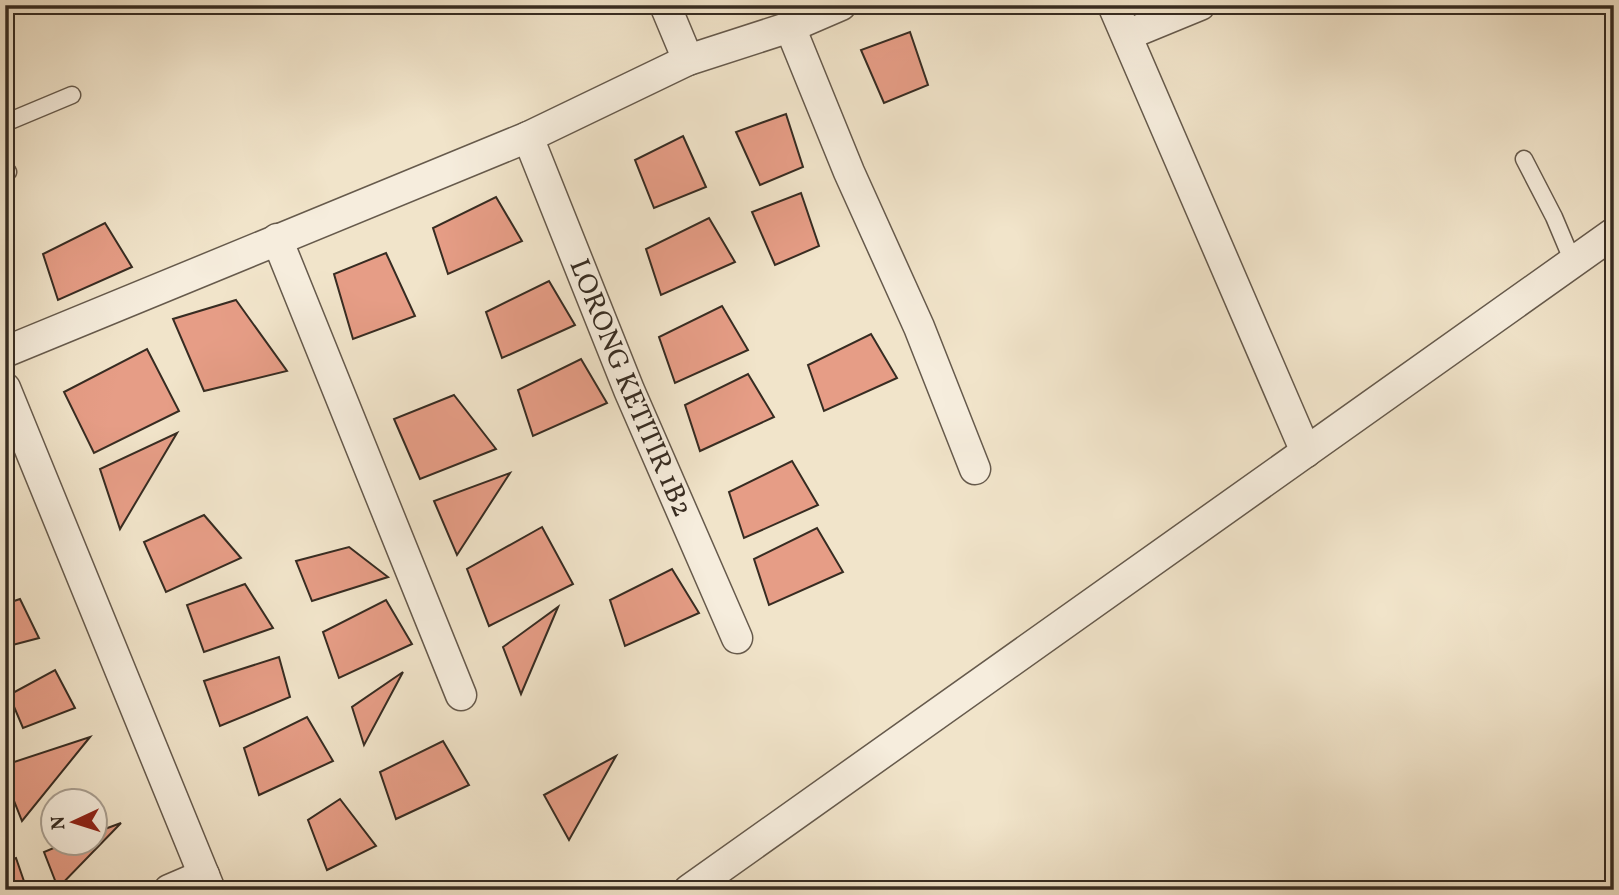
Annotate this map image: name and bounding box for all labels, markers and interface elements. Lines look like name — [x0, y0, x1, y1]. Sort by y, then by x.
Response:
street label: LORONG KETITIR 1B2 — [559, 253, 702, 523]
north arrow — [38, 786, 108, 856]
text: N — [46, 815, 72, 831]

